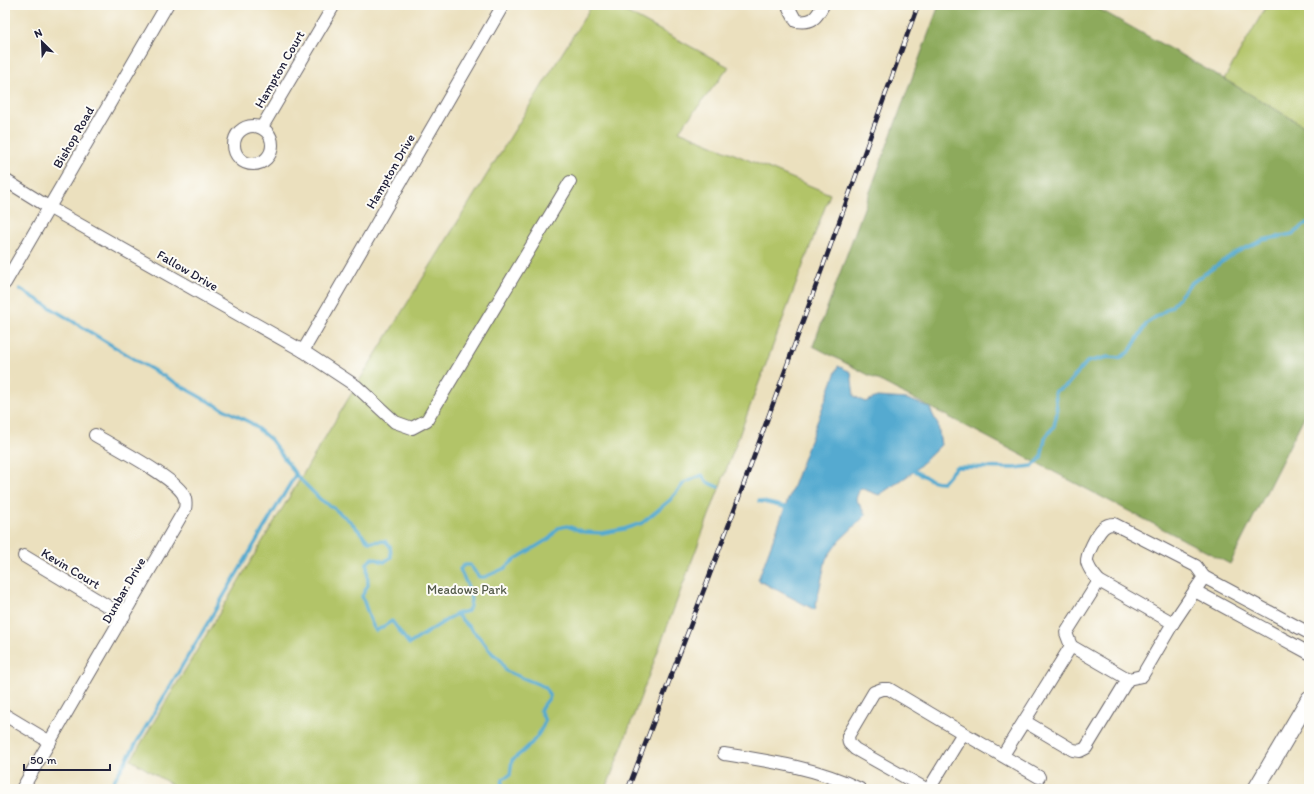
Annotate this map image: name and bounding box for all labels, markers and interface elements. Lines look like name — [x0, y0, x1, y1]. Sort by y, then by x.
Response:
north arrow — [22, 22, 62, 62]
text: N — [32, 26, 44, 41]
street label: Hampton Court — [251, 28, 308, 111]
street label: Bishop Road — [50, 104, 97, 171]
street label: Hampton Drive — [363, 131, 418, 211]
street label: Fallow Drive — [155, 247, 221, 294]
street label: Kevin Court — [39, 545, 103, 592]
street label: Dunbar Drive — [99, 555, 148, 626]
park label: Meadows Park — [427, 582, 507, 597]
scale bar — [24, 746, 110, 772]
text: 50 m — [30, 753, 56, 767]

